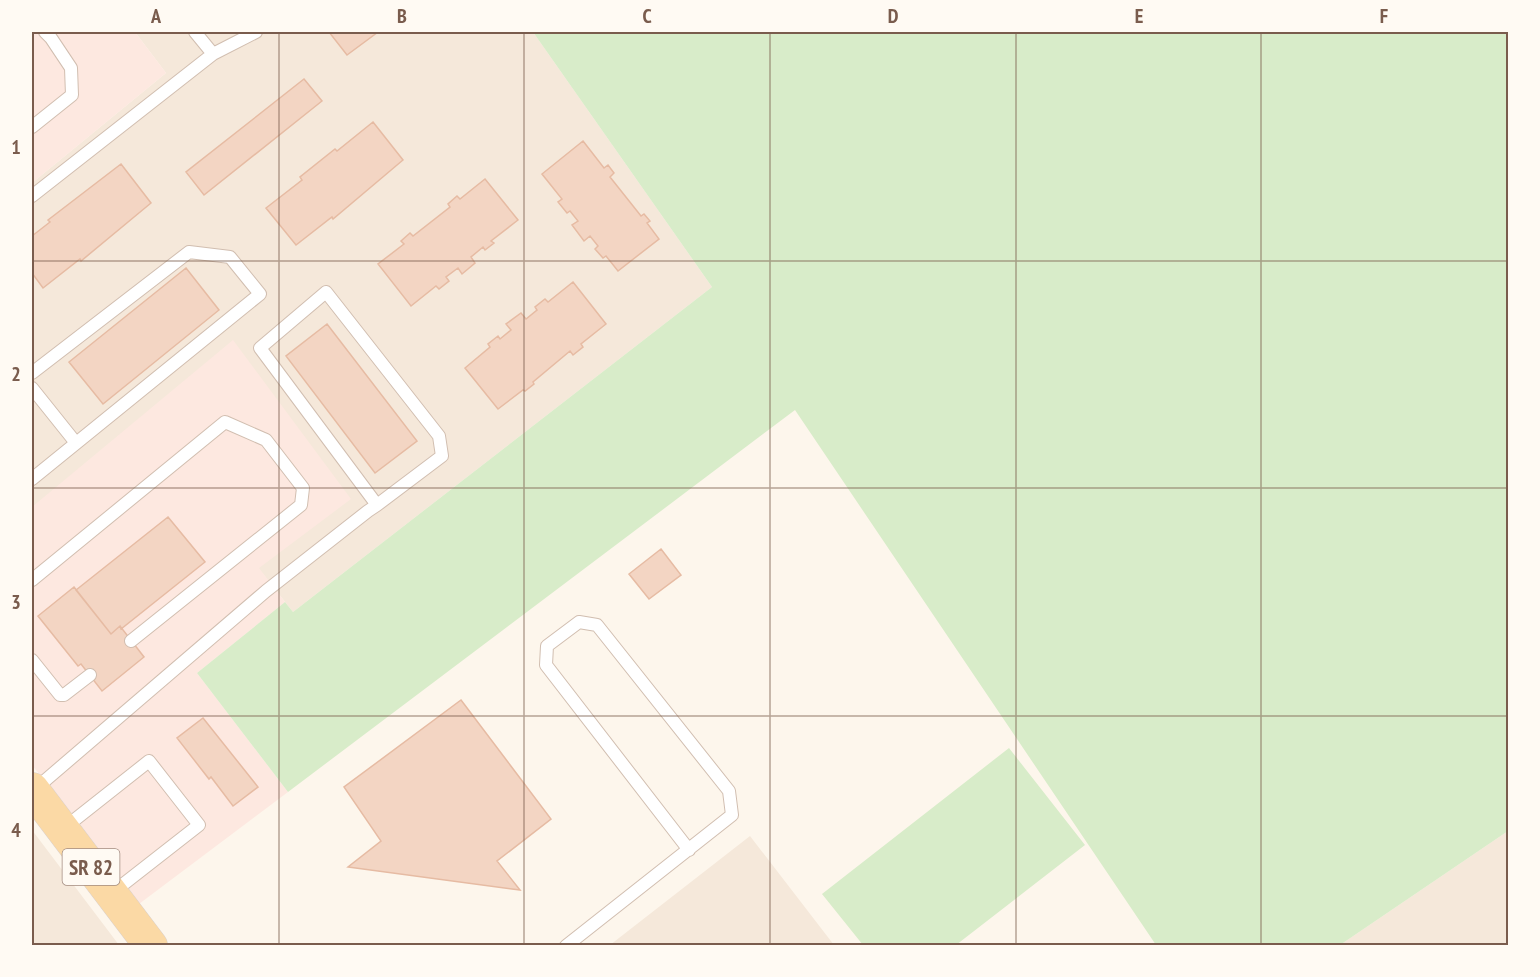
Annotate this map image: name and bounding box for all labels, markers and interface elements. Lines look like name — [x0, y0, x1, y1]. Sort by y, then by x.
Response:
text: A — [150, 3, 162, 29]
text: B — [397, 3, 407, 29]
text: C — [642, 3, 652, 29]
text: D — [888, 3, 899, 29]
text: E — [1135, 3, 1143, 29]
text: F — [1380, 3, 1388, 29]
text: 1 — [11, 134, 21, 160]
text: 2 — [11, 361, 21, 387]
text: 3 — [11, 589, 21, 615]
text: 4 — [11, 817, 21, 843]
road number: SR 82 — [62, 849, 119, 885]

